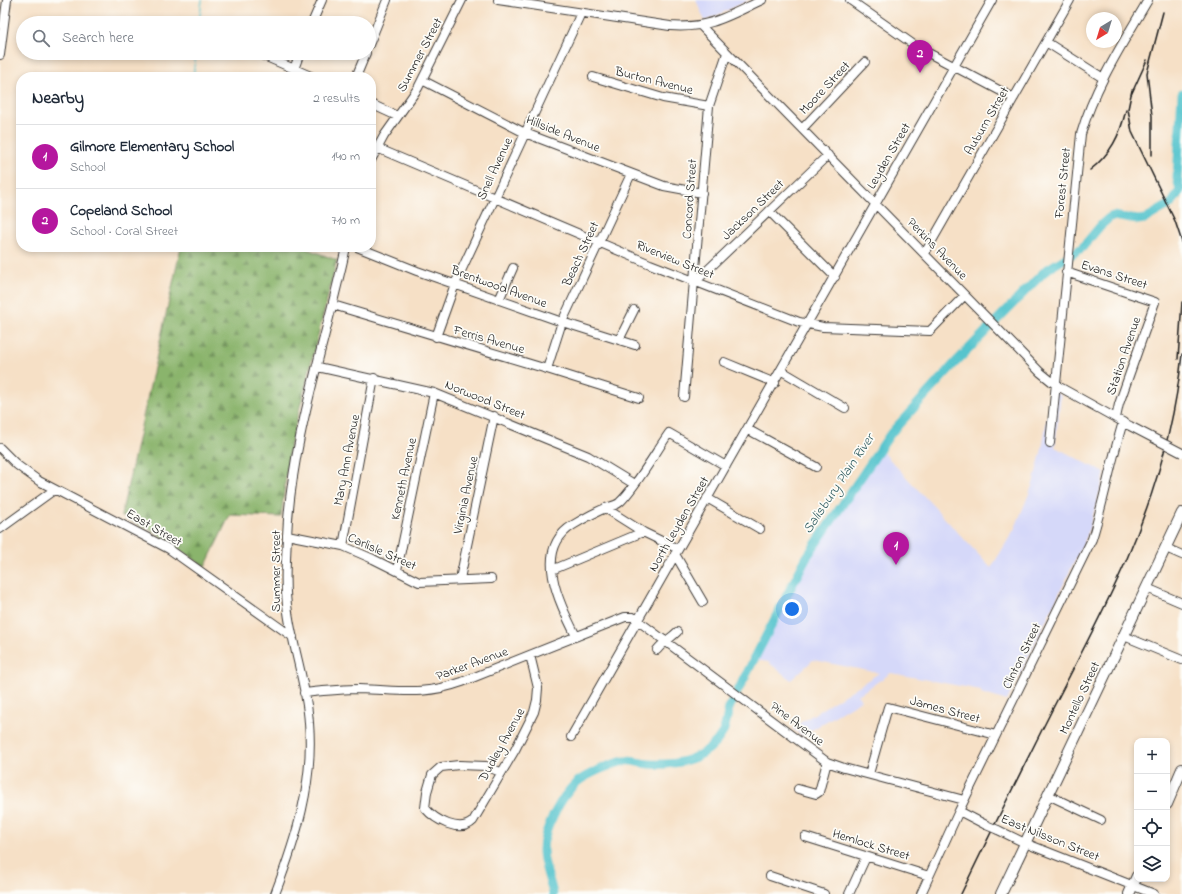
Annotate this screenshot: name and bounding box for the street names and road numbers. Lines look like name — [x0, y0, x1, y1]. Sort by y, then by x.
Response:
street label: Summer Street — [392, 14, 448, 96]
street label: Moore Street — [795, 56, 855, 119]
street label: Burton Avenue — [612, 62, 695, 100]
street label: Auburn Street — [960, 83, 1015, 159]
street label: Hillside Avenue — [523, 110, 603, 158]
street label: Leyden Street — [862, 119, 917, 193]
street label: Snell Avenue — [472, 134, 518, 203]
street label: Forest Street — [1050, 146, 1076, 220]
street label: Concord Street — [678, 158, 702, 240]
street label: Jackson Street — [717, 175, 789, 245]
street label: Perkins Avenue — [902, 214, 972, 284]
street label: Beach Street — [557, 218, 605, 290]
street label: Riverview Street — [633, 236, 717, 284]
street label: Evans Street — [1078, 255, 1150, 295]
street label: Brentwood Avenue — [447, 261, 550, 313]
street label: Station Avenue — [1102, 314, 1146, 398]
street label: Ferris Avenue — [450, 320, 527, 359]
street label: Norwood Street — [442, 375, 528, 425]
street label: Mary Ann Avenue — [329, 413, 366, 507]
street label: Kenneth Avenue — [386, 436, 422, 522]
street label: Virginia Avenue — [448, 454, 485, 537]
street label: North Leyden Street — [644, 472, 715, 576]
street label: East Street — [122, 504, 186, 552]
street label: Carlisle Street — [345, 528, 420, 576]
street label: Summer Street — [267, 529, 286, 612]
street label: Clinton Street — [998, 619, 1047, 692]
street label: Parker Avenue — [433, 642, 511, 686]
street label: Montello Street — [1055, 658, 1105, 738]
street label: James Street — [908, 692, 983, 729]
street label: Pine Avenue — [766, 697, 828, 751]
street label: Dudley Avenue — [473, 705, 531, 787]
street label: East Nilsson Street — [998, 810, 1103, 867]
street label: Hemlock Street — [830, 824, 913, 866]

